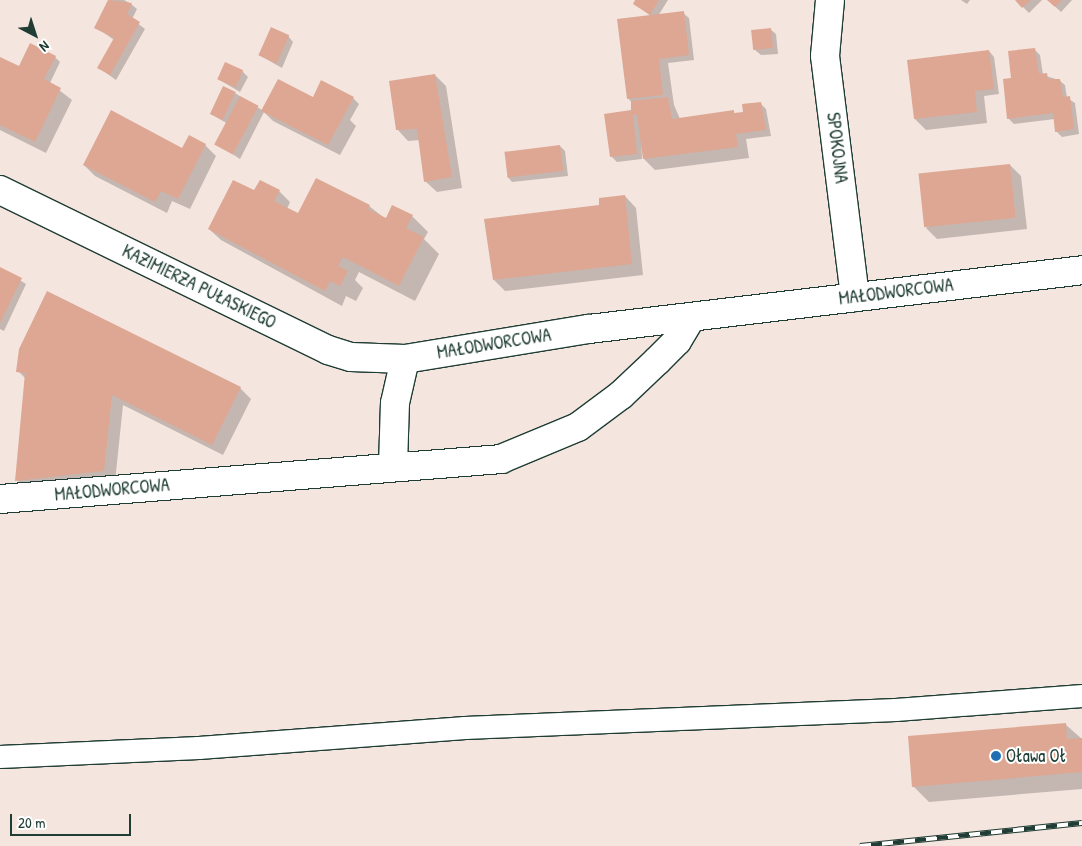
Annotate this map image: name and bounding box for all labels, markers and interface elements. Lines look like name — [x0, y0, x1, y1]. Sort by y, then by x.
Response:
north arrow — [10, 10, 60, 60]
text: N — [36, 37, 54, 57]
street label: SPOKOJNA — [822, 111, 852, 185]
street label: KAZIMIERZA PUŁASKIEGO — [118, 240, 280, 334]
street label: MAŁODWORCOWA — [838, 274, 954, 310]
street label: MAŁODWORCOWA — [435, 324, 553, 364]
street label: MAŁODWORCOWA — [54, 474, 170, 506]
place label: Oława Oł — [1006, 745, 1066, 767]
marker: Oława Oł — [990, 750, 1002, 762]
scale bar — [12, 804, 134, 836]
text: 20 m — [18, 812, 45, 833]

